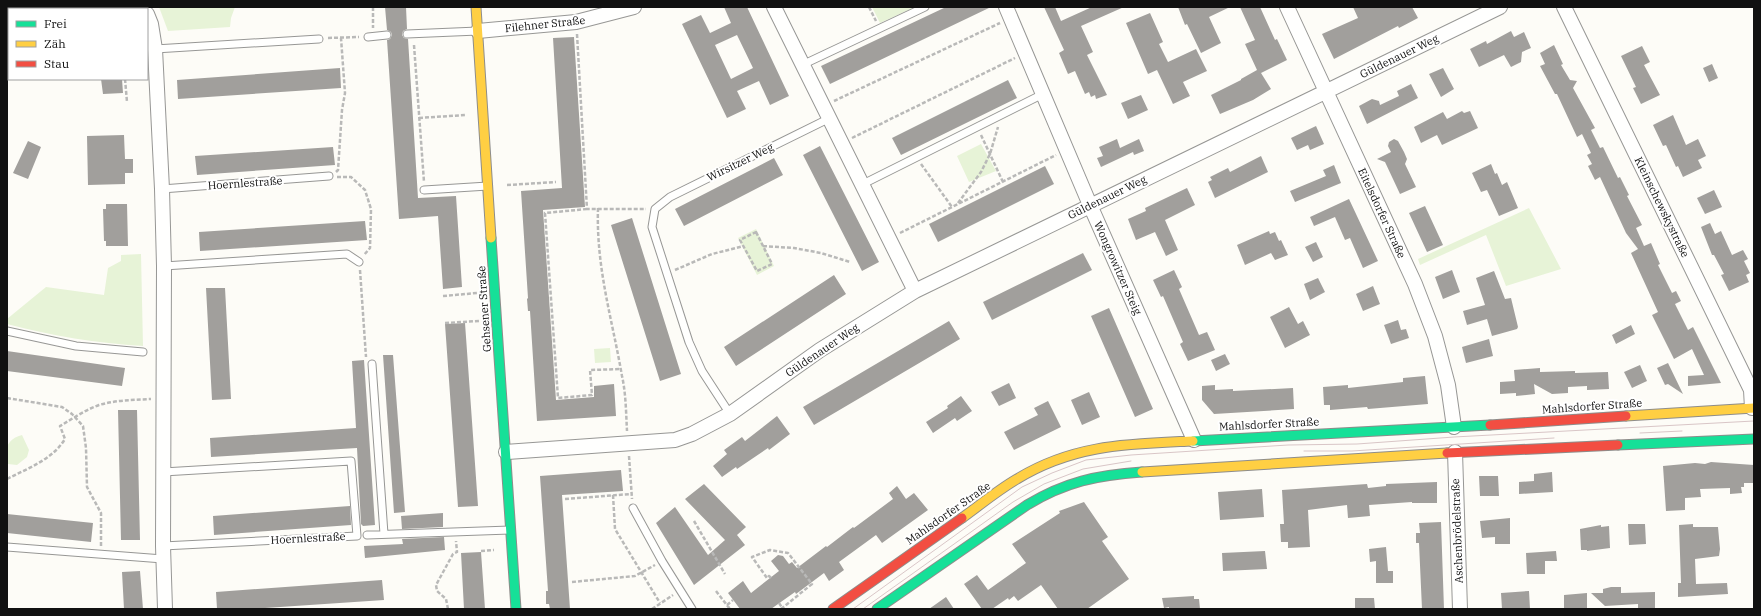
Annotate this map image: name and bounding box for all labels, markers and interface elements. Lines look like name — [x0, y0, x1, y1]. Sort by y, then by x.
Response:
legend — [8, 8, 148, 80]
street label: Filehner Straße — [504, 13, 586, 35]
text: Frei — [44, 16, 67, 31]
street label: Güldenauer Weg — [1357, 31, 1441, 81]
text: Zäh — [44, 36, 66, 51]
text: Stau — [44, 56, 70, 71]
street label: Wirsitzer Weg — [704, 140, 776, 184]
street label: Kleinschewskystraße — [1632, 154, 1693, 260]
street label: Eitelsdorfer Straße — [1355, 166, 1409, 260]
street label: Güldenauer Weg — [1065, 172, 1149, 222]
street label: Hoernlestraße — [207, 173, 283, 193]
street label: Wongrowitzer Steig — [1091, 219, 1145, 317]
street label: Gehsener Straße — [474, 265, 494, 353]
street label: Güldenauer Weg — [783, 320, 861, 380]
street label: Mahlsdorfer Straße — [1542, 396, 1643, 416]
street label: Mahlsdorfer Straße — [1219, 414, 1320, 434]
street label: Mahlsdorfer Straße — [903, 478, 993, 547]
street label: Aschenbrödelstraße — [1448, 478, 1466, 584]
street label: Hoernlestraße — [270, 529, 346, 547]

